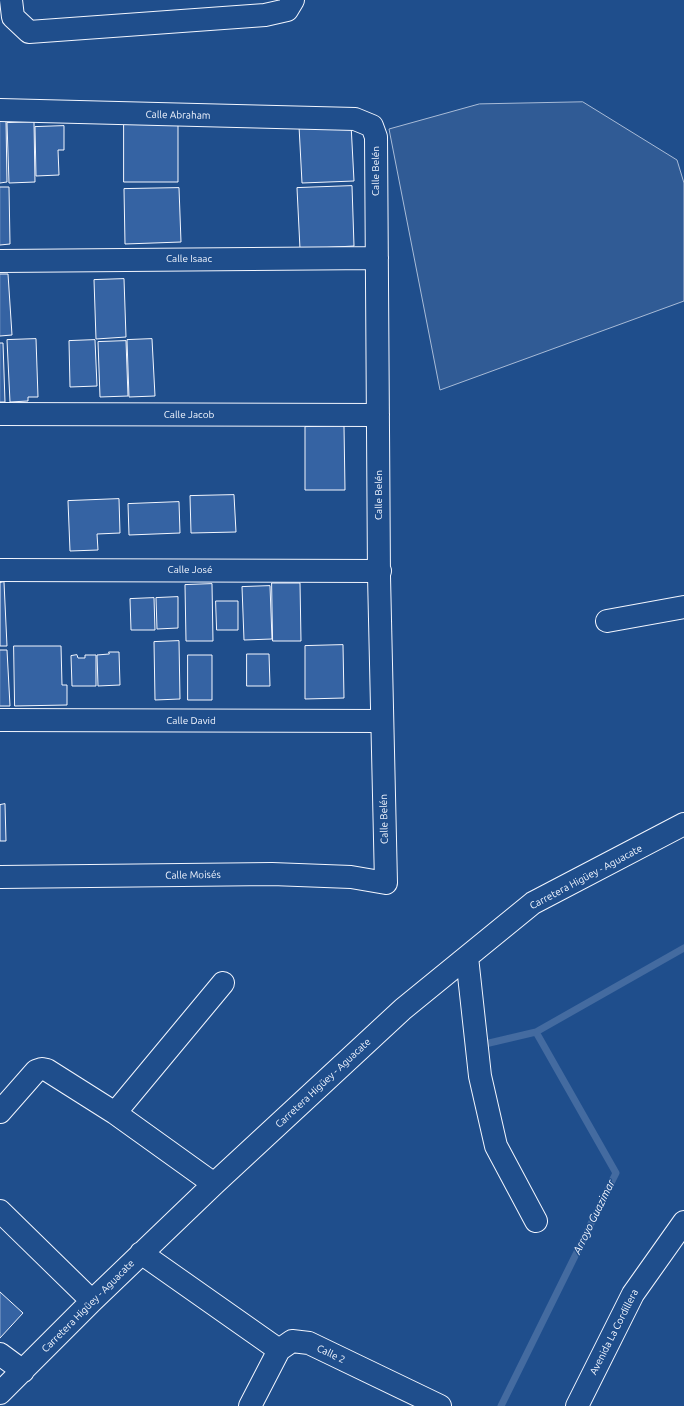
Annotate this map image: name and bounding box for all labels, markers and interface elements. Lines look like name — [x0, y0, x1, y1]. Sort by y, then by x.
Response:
street label: Calle Abraham — [145, 108, 211, 122]
street label: Calle Belén — [370, 146, 382, 196]
street label: Calle Isaac — [166, 253, 212, 265]
street label: Calle Jacob — [164, 409, 214, 421]
street label: Calle Belén — [373, 470, 385, 520]
street label: Calle José — [168, 564, 212, 576]
street label: Calle David — [166, 715, 216, 727]
street label: Calle Belén — [378, 794, 390, 844]
street label: Carretera Higüey - Aguacate — [528, 842, 644, 912]
street label: Calle Moisés — [165, 869, 221, 881]
street label: Carretera Higüey - Aguacate — [273, 1036, 373, 1130]
water label: Arroyo Guazimar — [570, 1178, 618, 1256]
street label: Carretera Higüey - Aguacate — [39, 1257, 137, 1355]
street label: Avenida La Cordillera — [587, 1287, 641, 1377]
street label: Calle 2 — [315, 1342, 347, 1366]

